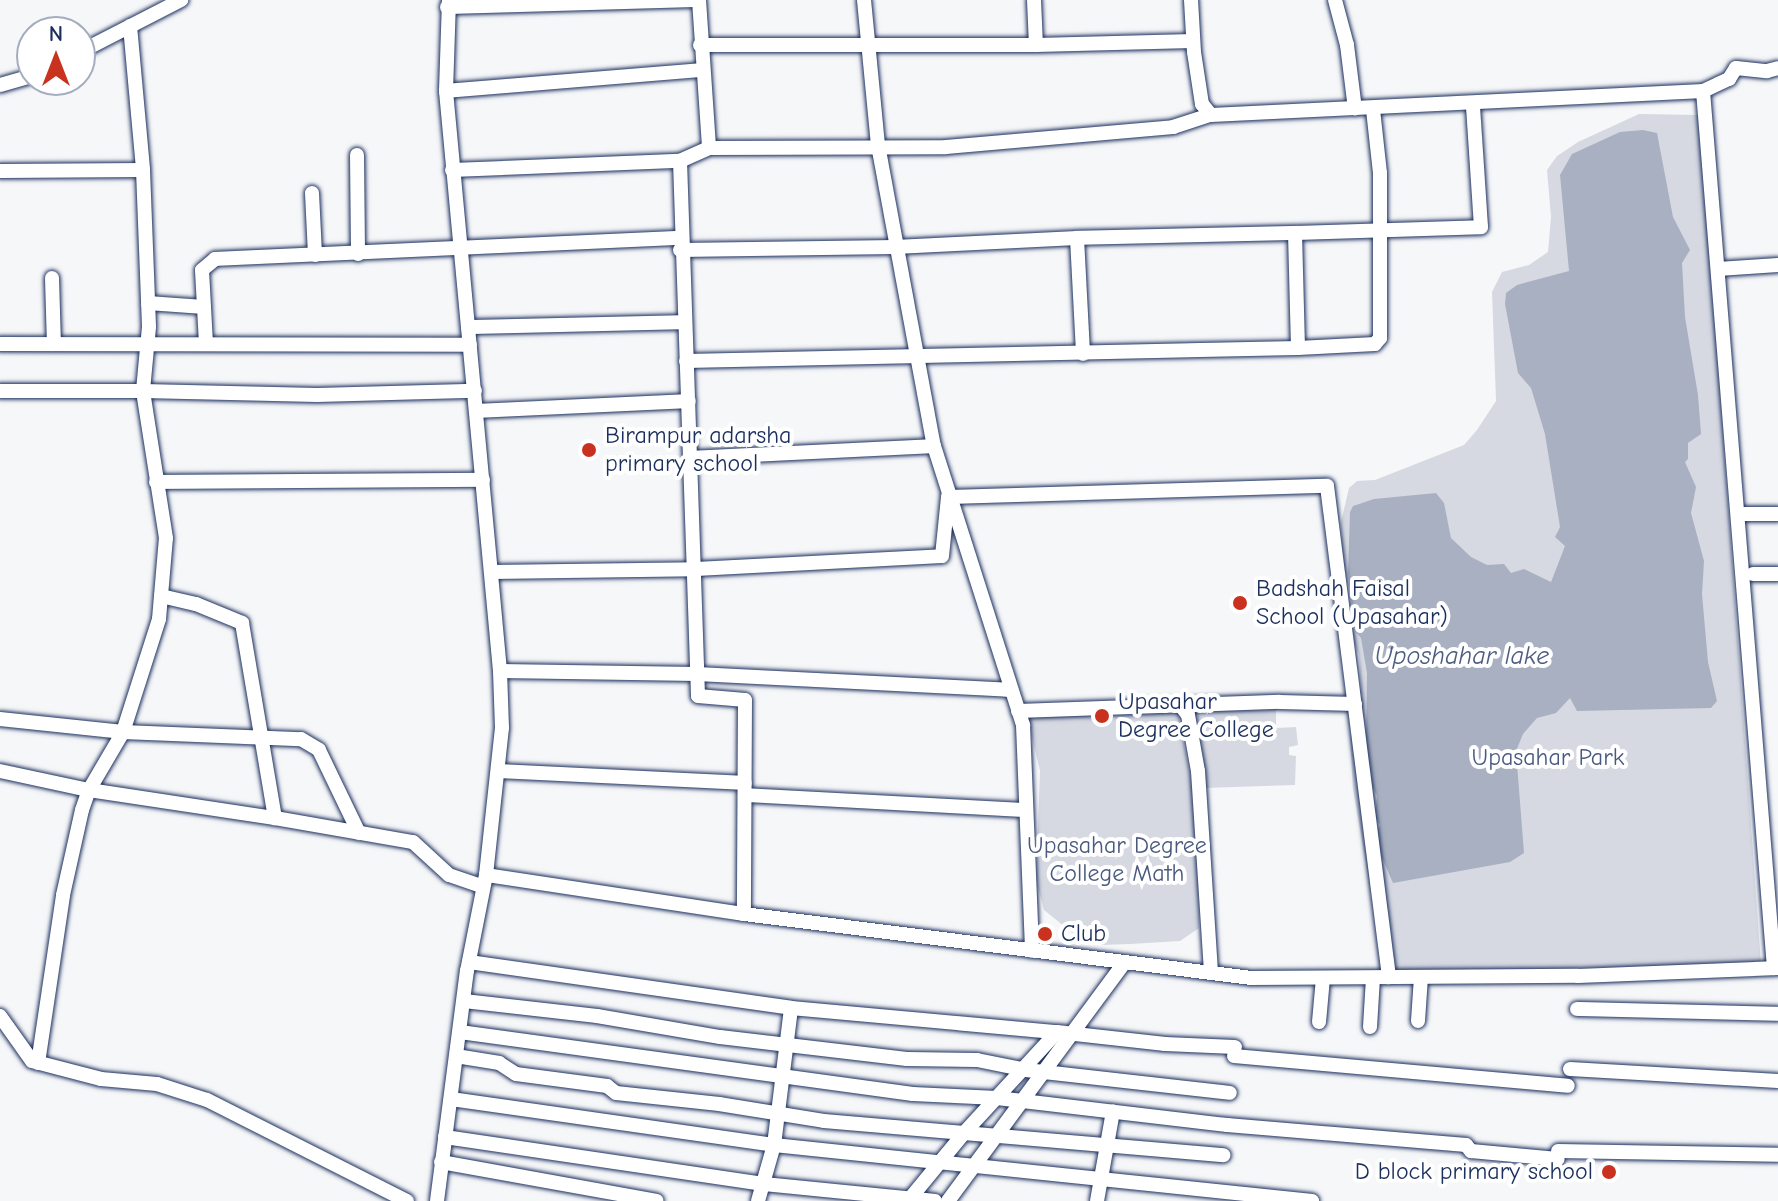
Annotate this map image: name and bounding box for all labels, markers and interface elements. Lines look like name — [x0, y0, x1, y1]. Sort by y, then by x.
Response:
north arrow — [16, 16, 96, 96]
text: N — [49, 21, 63, 47]
place label: Birampur adarsha primary school — [605, 422, 791, 478]
marker: Birampur adarsha primary school — [580, 441, 598, 459]
place label: Badshah Faisal School (Upasahar) — [1256, 575, 1448, 631]
marker: Badshah Faisal School (Upasahar) — [1231, 594, 1249, 612]
water label: Uposhahar lake — [1375, 641, 1549, 673]
place label: Upasahar Degree College — [1118, 688, 1274, 744]
marker: Upasahar Degree College — [1093, 707, 1111, 725]
park label: Upasahar Park — [1472, 744, 1624, 772]
park label: Upasahar Degree College Math — [1027, 832, 1207, 888]
place label: Club — [1061, 920, 1106, 948]
marker: Club — [1036, 925, 1054, 943]
place label: D block primary school — [1355, 1158, 1593, 1186]
marker: D block primary school — [1600, 1163, 1618, 1181]

